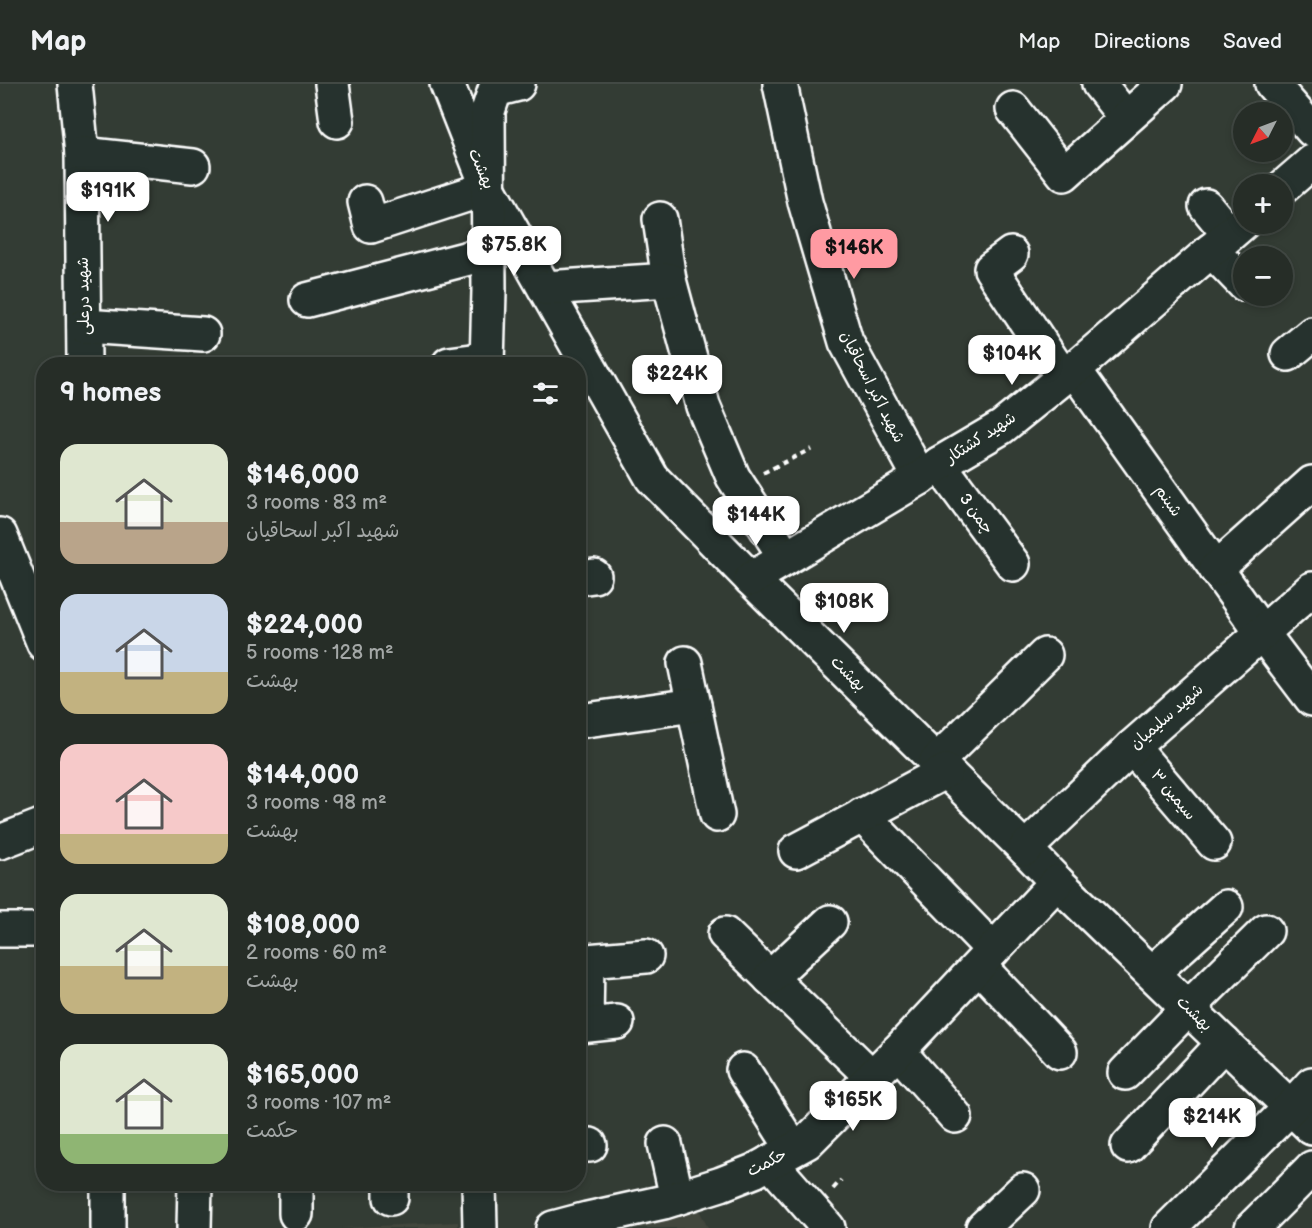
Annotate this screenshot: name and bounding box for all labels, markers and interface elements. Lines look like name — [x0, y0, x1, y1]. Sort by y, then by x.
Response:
text: Map — [30, 25, 86, 58]
text: Map — [1018, 29, 1061, 54]
text: Directions — [1094, 29, 1190, 54]
text: Saved — [1223, 29, 1282, 54]
north arrow — [1233, 102, 1293, 162]
map controls — [1233, 102, 1293, 306]
street label: بهشت — [464, 146, 498, 192]
pin: $191K — [66, 172, 150, 223]
button: + — [1233, 174, 1293, 234]
text: $191K — [80, 179, 136, 203]
pin: $75.8K — [465, 226, 563, 277]
pin: $146K — [812, 229, 896, 280]
text: $75.8K — [481, 233, 547, 257]
text: $146K — [824, 236, 884, 260]
button: − — [1233, 246, 1293, 306]
street label: شهید درعلی — [74, 257, 94, 335]
street label: شهید اکبر اسحاقیان — [836, 328, 908, 446]
pin: $104K — [970, 335, 1054, 386]
text: $104K — [982, 342, 1042, 366]
pin: $224K — [635, 355, 719, 406]
text: $224K — [646, 362, 708, 386]
icon: filters — [529, 377, 562, 410]
text: 9 homes — [60, 378, 161, 409]
street label: شهید کشتکار — [941, 408, 1020, 469]
text: $146,000 — [246, 460, 360, 491]
icon: home — [108, 468, 180, 540]
street label: شبنم — [1149, 482, 1186, 522]
street label: چمن 3 — [955, 490, 997, 538]
text: 3 rooms · 83 m² — [246, 491, 387, 515]
pin: $144K — [714, 496, 798, 547]
text: $144K — [727, 503, 785, 527]
text: شهید اکبر اسحاقیان — [246, 519, 399, 543]
pin: $108K — [802, 583, 886, 634]
text: $108K — [814, 590, 874, 614]
text: $224,000 — [246, 610, 363, 641]
icon: home — [108, 618, 180, 690]
text: 5 rooms · 128 m² — [246, 641, 394, 665]
street label: بهشت — [826, 652, 870, 696]
text: بهشت — [246, 669, 299, 693]
street label: شهید سلیمیان — [1127, 680, 1207, 754]
text: $144,000 — [246, 760, 359, 791]
street label: سیمین ۳ — [1146, 766, 1200, 824]
icon: home — [108, 768, 180, 840]
text: 3 rooms · 98 m² — [246, 791, 387, 815]
text: بهشت — [246, 819, 299, 843]
text: $108,000 — [246, 910, 360, 941]
icon: home — [108, 918, 180, 990]
text: 2 rooms · 60 m² — [246, 941, 387, 965]
text: بهشت — [246, 969, 299, 993]
street label: بهشت — [1172, 993, 1216, 1035]
text: $165,000 — [246, 1060, 359, 1091]
icon: home — [108, 1068, 180, 1140]
pin: $165K — [811, 1081, 895, 1132]
text: $165K — [824, 1088, 882, 1112]
text: 3 rooms · 107 m² — [246, 1091, 391, 1115]
pin: $214K — [1170, 1098, 1254, 1149]
text: $214K — [1183, 1105, 1241, 1129]
text: حکمت — [246, 1119, 298, 1143]
street label: حکمت — [744, 1145, 790, 1181]

